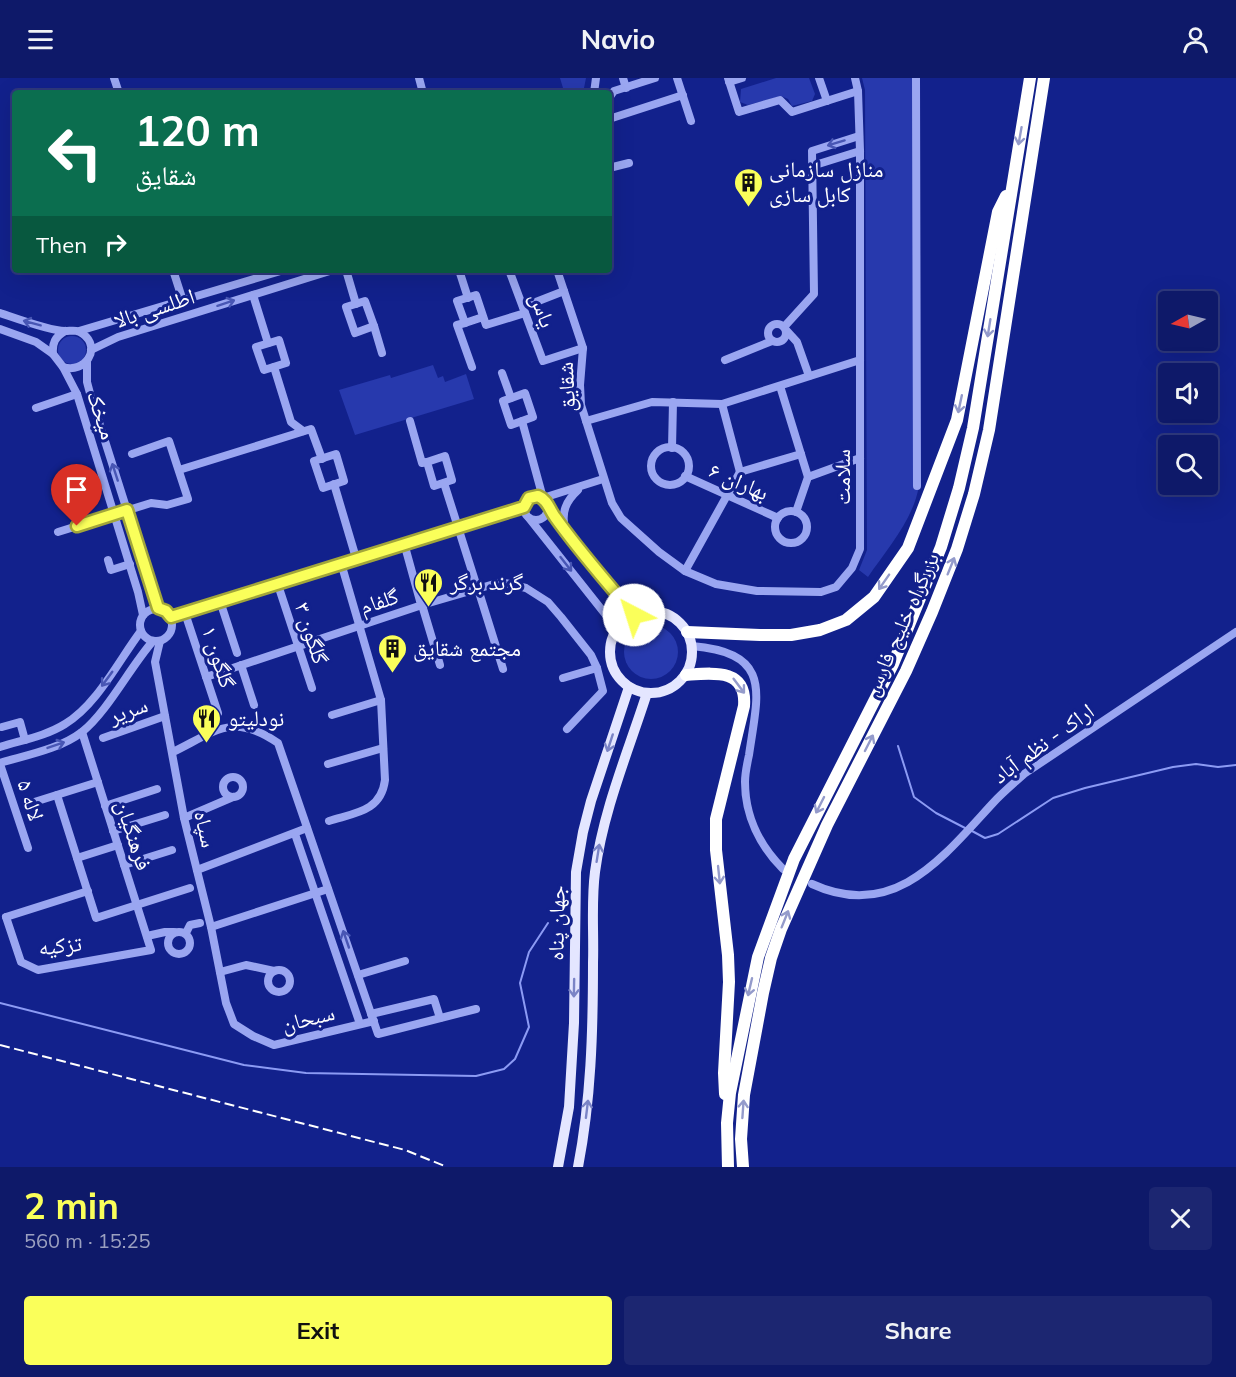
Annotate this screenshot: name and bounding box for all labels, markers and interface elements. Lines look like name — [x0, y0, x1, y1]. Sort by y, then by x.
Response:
text: Navio — [581, 22, 655, 56]
icon: menu — [24, 23, 57, 56]
icon: person — [1179, 23, 1212, 56]
text: 120 m — [135, 104, 260, 157]
icon: left — [36, 114, 114, 192]
one-way arrow — [1015, 125, 1026, 145]
one-way arrow — [827, 138, 846, 149]
place label: منازل سازمانی کابل سازی — [769, 155, 884, 208]
text: شقایق — [135, 158, 197, 192]
building icon: منازل سازمانی کابل سازی — [732, 166, 764, 208]
icon: right — [99, 228, 132, 261]
text: Then — [36, 231, 87, 259]
street label: اطلسی بالا — [110, 282, 198, 334]
street label: یاس — [524, 289, 562, 332]
north arrow — [1158, 291, 1218, 351]
map controls — [1158, 291, 1218, 495]
one-way arrow — [216, 297, 235, 308]
one-way arrow — [23, 317, 42, 328]
one-way arrow — [983, 318, 994, 338]
street label: شقایق — [551, 361, 581, 413]
button: sound — [1158, 363, 1218, 423]
street label: میخک — [81, 387, 123, 443]
one-way arrow — [954, 394, 965, 413]
button: search — [1158, 435, 1218, 495]
street label: سلامت — [828, 449, 856, 505]
street label: بهاران ۶ — [705, 456, 773, 506]
one-way arrow — [109, 463, 120, 482]
pin — [51, 464, 102, 526]
icon: arrive — [60, 473, 93, 506]
street label: بزرگراه خلیج فارس — [857, 548, 945, 700]
one-way arrow — [559, 556, 572, 572]
one-way arrow — [946, 557, 957, 576]
restaurant icon: گرند برگر — [413, 566, 445, 608]
place label: گرند برگر — [449, 568, 523, 596]
one-way arrow — [878, 574, 890, 590]
street label: گلفام — [356, 582, 402, 621]
position arrow — [602, 583, 666, 647]
street label: گلگون ۳ — [289, 599, 335, 667]
street label: گلگون ۱ — [196, 623, 242, 691]
building icon: مجتمع شقایق — [376, 632, 408, 674]
place label: مجتمع شقایق — [413, 634, 521, 662]
one-way arrow — [101, 670, 114, 686]
one-way arrow — [732, 678, 745, 694]
street label: سریر — [104, 690, 151, 730]
street label: اراک - نظم آباد — [987, 697, 1100, 790]
restaurant icon: نودلیتو — [191, 702, 223, 744]
place label: نودلیتو — [228, 704, 284, 732]
one-way arrow — [604, 733, 615, 751]
one-way arrow — [864, 734, 875, 752]
one-way arrow — [46, 739, 64, 750]
street label: لاله ۵ — [11, 776, 51, 824]
street label: فرهنگیان — [110, 796, 158, 874]
one-way arrow — [813, 796, 825, 814]
street label: سپاه — [188, 808, 224, 850]
one-way arrow — [593, 844, 604, 863]
one-way arrow — [714, 865, 725, 885]
street label: جهان پناه — [541, 885, 571, 961]
one-way arrow — [780, 910, 791, 928]
street label: تزکیه — [37, 929, 84, 961]
one-way arrow — [339, 930, 350, 949]
one-way arrow — [744, 977, 756, 996]
one-way arrow — [568, 978, 580, 998]
street label: سبحان — [278, 998, 338, 1038]
one-way arrow — [738, 1099, 749, 1119]
one-way arrow — [582, 1100, 593, 1120]
text: 2 min — [24, 1183, 119, 1228]
button: close — [1149, 1187, 1212, 1250]
text: 560 m · 15:25 — [24, 1228, 150, 1253]
button: Exit — [24, 1296, 612, 1365]
button: Share — [624, 1296, 1212, 1365]

